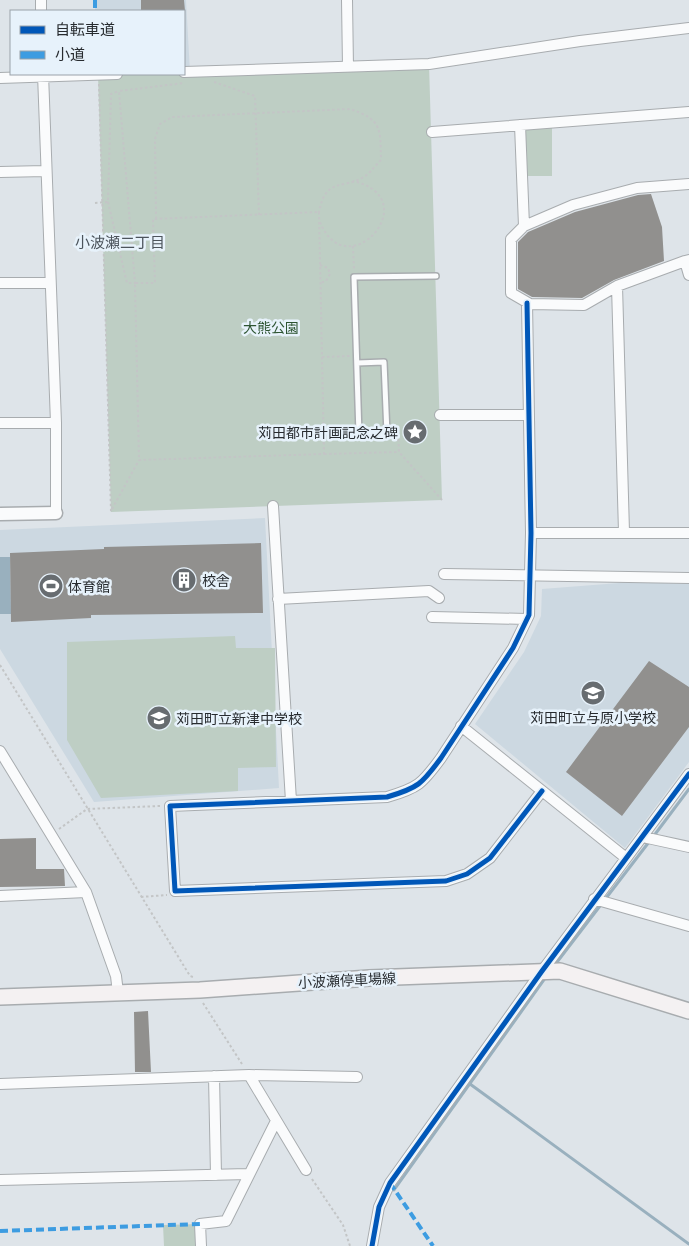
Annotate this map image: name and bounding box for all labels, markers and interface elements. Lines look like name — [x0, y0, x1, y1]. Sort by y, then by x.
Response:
legend — [10, 10, 185, 75]
text: 自転車道 — [55, 20, 115, 38]
text: 小道 — [55, 45, 85, 63]
district label: 小波瀬二丁目 — [75, 233, 165, 251]
park label: 大熊公園 — [243, 319, 299, 336]
place icon: 苅田都市計画記念之碑 — [402, 419, 428, 445]
place label: 苅田都市計画記念之碑 — [258, 424, 398, 441]
building icon: 校舎 — [171, 567, 197, 593]
place label: 校舎 — [202, 572, 230, 589]
sports icon: 体育館 — [38, 573, 64, 599]
place label: 体育館 — [68, 578, 110, 595]
school or university icon: 苅田町立与原小学校 — [580, 680, 606, 706]
school or university icon: 苅田町立新津中学校 — [146, 705, 172, 731]
place label: 苅田町立与原小学校 — [530, 709, 656, 726]
place label: 苅田町立新津中学校 — [176, 710, 302, 727]
street label: 小波瀬停車場線 — [298, 969, 396, 991]

